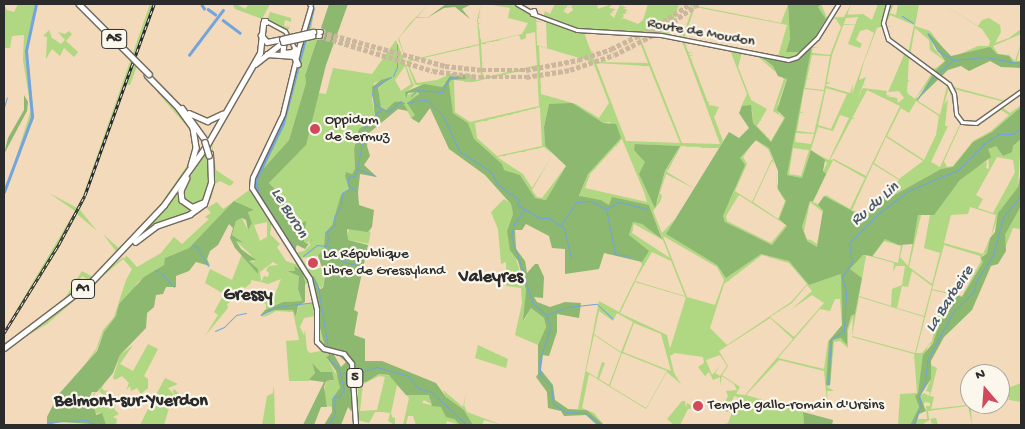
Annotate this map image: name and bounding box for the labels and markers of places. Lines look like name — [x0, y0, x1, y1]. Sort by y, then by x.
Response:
place label: Oppidum de Sermuz — [325, 111, 389, 146]
marker: Oppidum de Sermuz — [309, 123, 321, 135]
place label: La République Libre de Gressyland — [323, 245, 445, 280]
marker: La République Libre de Gressyland — [307, 257, 319, 269]
place label: Temple gallo-romain d'Ursins — [708, 397, 884, 415]
marker: Temple gallo-romain d'Ursins — [692, 400, 704, 412]

